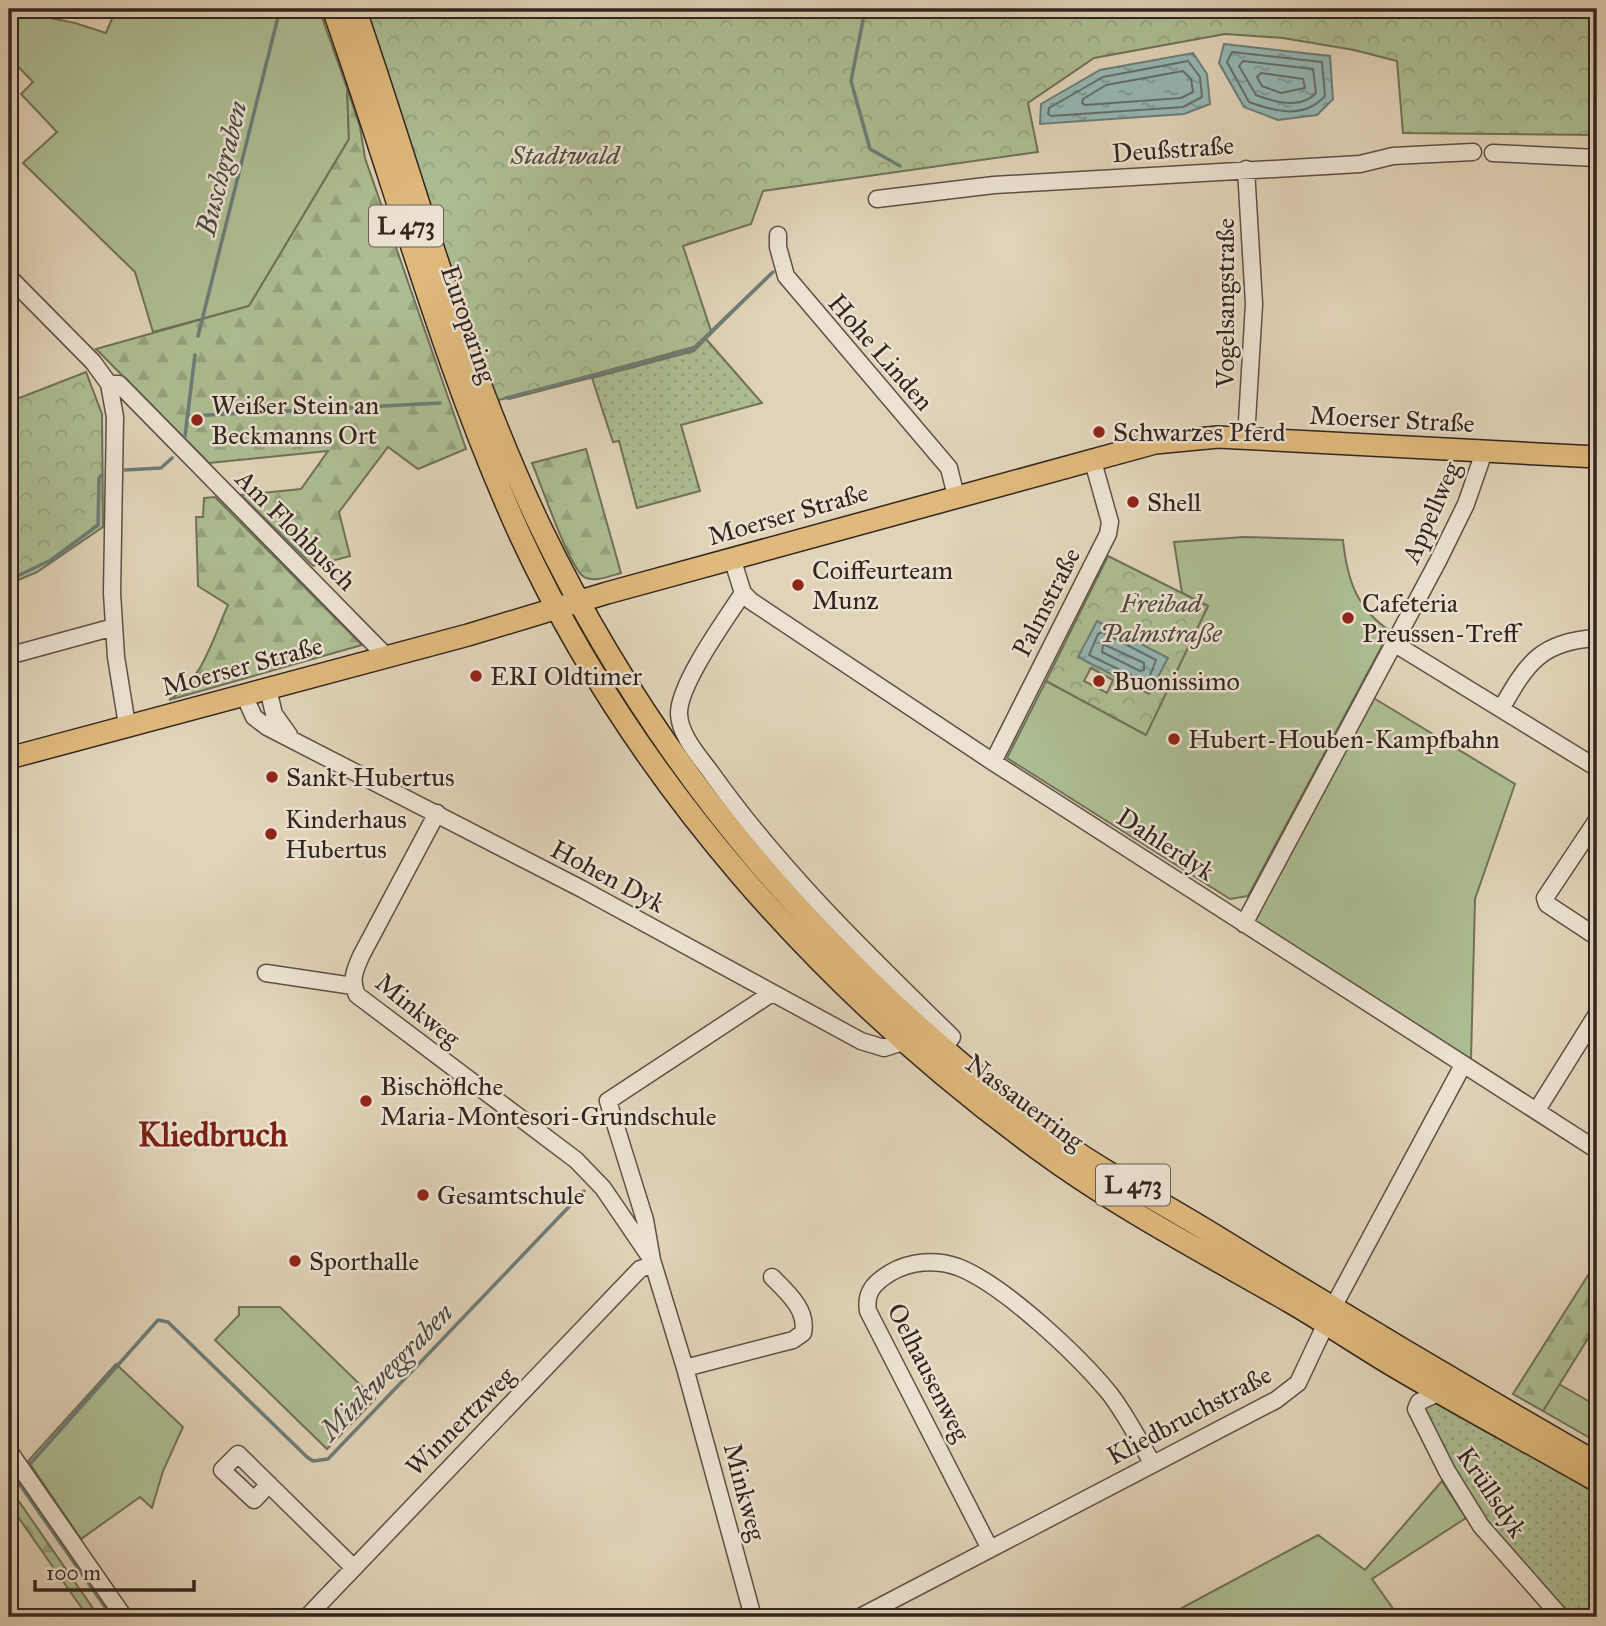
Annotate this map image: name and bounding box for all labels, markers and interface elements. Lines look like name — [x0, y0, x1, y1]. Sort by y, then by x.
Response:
water label: Buschgraben — [187, 97, 255, 241]
street label: Deußstraße — [1111, 129, 1235, 169]
park label: Stadtwald — [509, 139, 621, 171]
road number: L 473 — [369, 206, 443, 246]
street label: Vogelsangstraße — [1209, 218, 1241, 389]
street label: Europaring — [434, 261, 504, 388]
street label: Hohe Linden — [822, 287, 940, 417]
place label: Weißer Stein an Beckmanns Ort — [211, 389, 379, 451]
street label: Moerser Straße — [1309, 399, 1476, 439]
marker: Weißer Stein an Beckmanns Ort — [189, 412, 205, 428]
place label: Schwarzes Pferd — [1113, 416, 1286, 448]
marker: Schwarzes Pferd — [1091, 424, 1107, 440]
street label: Appellweg — [1394, 455, 1468, 569]
street label: Am Flohbusch — [228, 462, 363, 597]
street label: Moerser Straße — [704, 476, 872, 552]
place label: Shell — [1147, 486, 1201, 518]
marker: Shell — [1125, 494, 1141, 510]
street label: Palmstraße — [1005, 542, 1087, 662]
place label: Coiffeurteam Munz — [812, 554, 953, 616]
marker: Coiffeurteam Munz — [790, 577, 806, 593]
park label: Freibad Palmstraße — [1100, 587, 1223, 649]
place label: Cafeteria Preussen-Treff — [1362, 587, 1523, 649]
marker: Cafeteria Preussen-Treff — [1340, 610, 1356, 626]
street label: Moerser Straße — [158, 629, 326, 703]
place label: ERI Oldtimer — [490, 660, 642, 692]
place label: Buonissimo — [1113, 665, 1240, 697]
marker: ERI Oldtimer — [468, 668, 484, 684]
marker: Buonissimo — [1091, 673, 1107, 689]
place label: Hubert-Houben-Kampfbahn — [1188, 723, 1500, 755]
marker: Hubert-Houben-Kampfbahn — [1166, 731, 1182, 747]
place label: Sankt Hubertus — [286, 761, 455, 793]
marker: Sankt Hubertus — [264, 769, 280, 785]
street label: Dahlerdyk — [1111, 801, 1222, 888]
place label: Kinderhaus Hubertus — [285, 803, 407, 865]
marker: Kinderhaus Hubertus — [263, 826, 279, 842]
street label: Hohen Dyk — [545, 833, 671, 920]
street label: Minkweg — [369, 966, 468, 1054]
street label: Nassauerring — [960, 1047, 1091, 1157]
place label: Bischöflche Maria-Montesori-Grundschule — [380, 1070, 717, 1132]
marker: Bischöflche Maria-Montesori-Grundschule — [358, 1093, 374, 1109]
district label: Kliedbruch — [138, 1115, 289, 1155]
road number: L 473 — [1096, 1164, 1170, 1205]
place label: Gesamtschule — [437, 1179, 585, 1211]
marker: Gesamtschule — [415, 1187, 431, 1203]
place label: Sporthalle — [309, 1245, 420, 1277]
marker: Sporthalle — [287, 1253, 303, 1269]
water label: Minkweggraben — [310, 1295, 461, 1449]
street label: Oelhausenweg — [881, 1298, 978, 1447]
street label: Kliedbruchstraße — [1101, 1358, 1277, 1472]
street label: Winnertzweg — [399, 1359, 522, 1482]
street label: Minkweg — [717, 1440, 774, 1545]
street label: Krüllsdyk — [1450, 1440, 1534, 1544]
scale bar — [35, 1549, 194, 1593]
text: 100 m — [46, 1560, 101, 1586]

